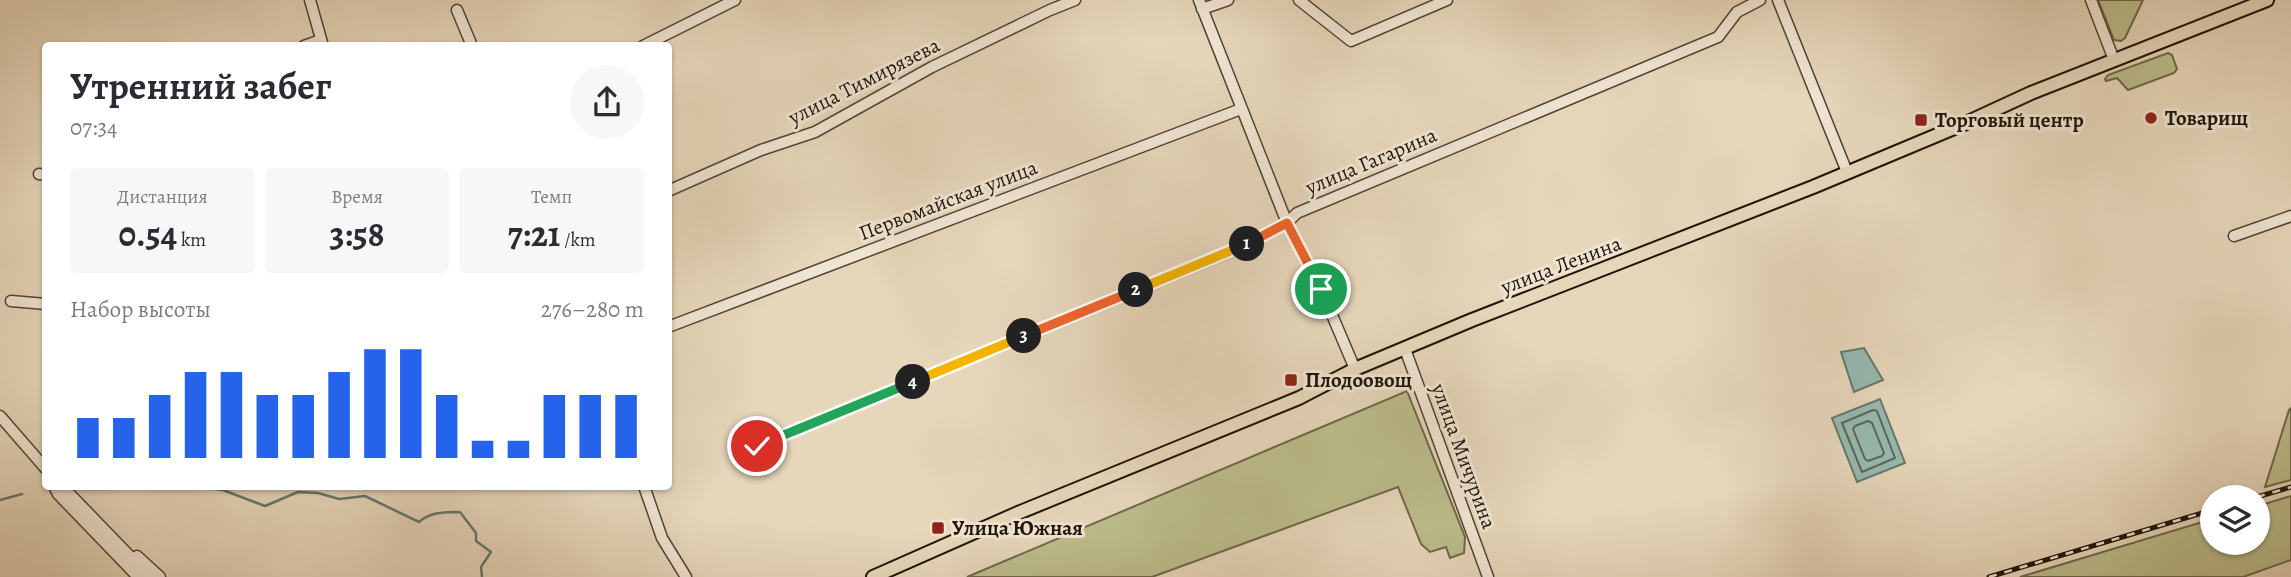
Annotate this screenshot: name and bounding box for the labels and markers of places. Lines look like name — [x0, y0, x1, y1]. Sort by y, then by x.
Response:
place label: Товарищ — [2165, 104, 2249, 132]
place label: Торговый центр — [1935, 106, 2084, 134]
marker: Товарищ — [2143, 110, 2159, 126]
marker: Торговый центр — [1913, 112, 1929, 128]
pin: 1 — [1230, 226, 1264, 262]
pin — [1291, 259, 1351, 319]
pin: 2 — [1118, 272, 1154, 308]
pin: 3 — [1006, 318, 1042, 354]
pin: 4 — [895, 364, 930, 400]
place label: Плодоовощ — [1305, 366, 1413, 394]
marker: Плодоовощ — [1283, 372, 1299, 388]
pin — [727, 416, 787, 476]
place label: Улица Южная — [952, 514, 1083, 542]
marker: Улица Южная — [930, 520, 946, 536]

